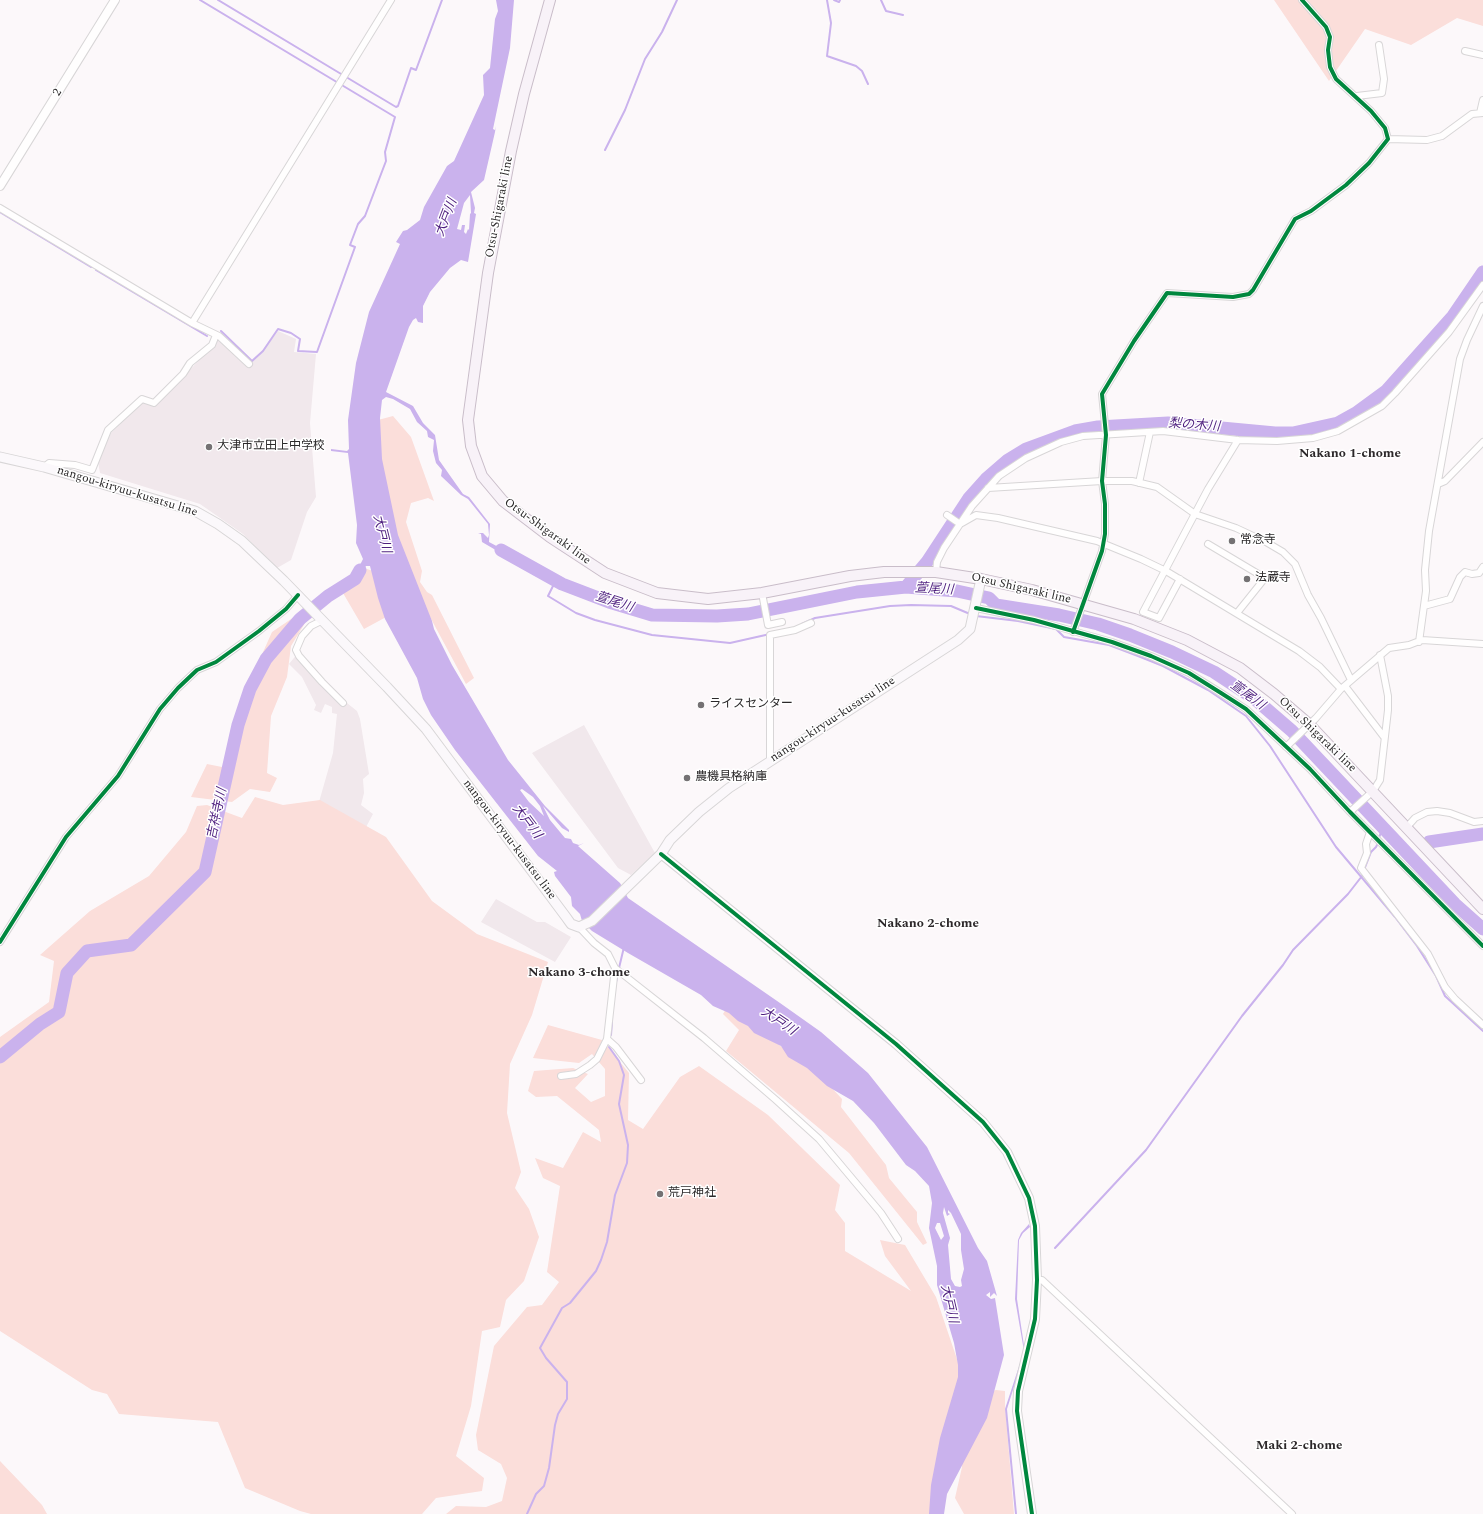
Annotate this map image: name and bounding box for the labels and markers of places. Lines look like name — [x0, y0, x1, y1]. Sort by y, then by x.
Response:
place label: 大津市立田上中学校 — [217, 440, 325, 454]
marker: 大津市立田上中学校 — [204, 442, 214, 452]
place label: 常念寺 — [1240, 534, 1276, 548]
marker: 常念寺 — [1227, 536, 1237, 546]
place label: 法蔵寺 — [1255, 572, 1291, 586]
marker: 法蔵寺 — [1242, 574, 1252, 584]
place label: ライスセンター — [709, 698, 793, 712]
marker: ライスセンター — [696, 700, 706, 710]
place label: 農機具格納庫 — [695, 771, 767, 785]
marker: 農機具格納庫 — [682, 773, 692, 783]
place label: 荒戸神社 — [668, 1187, 716, 1201]
marker: 荒戸神社 — [655, 1189, 665, 1199]

